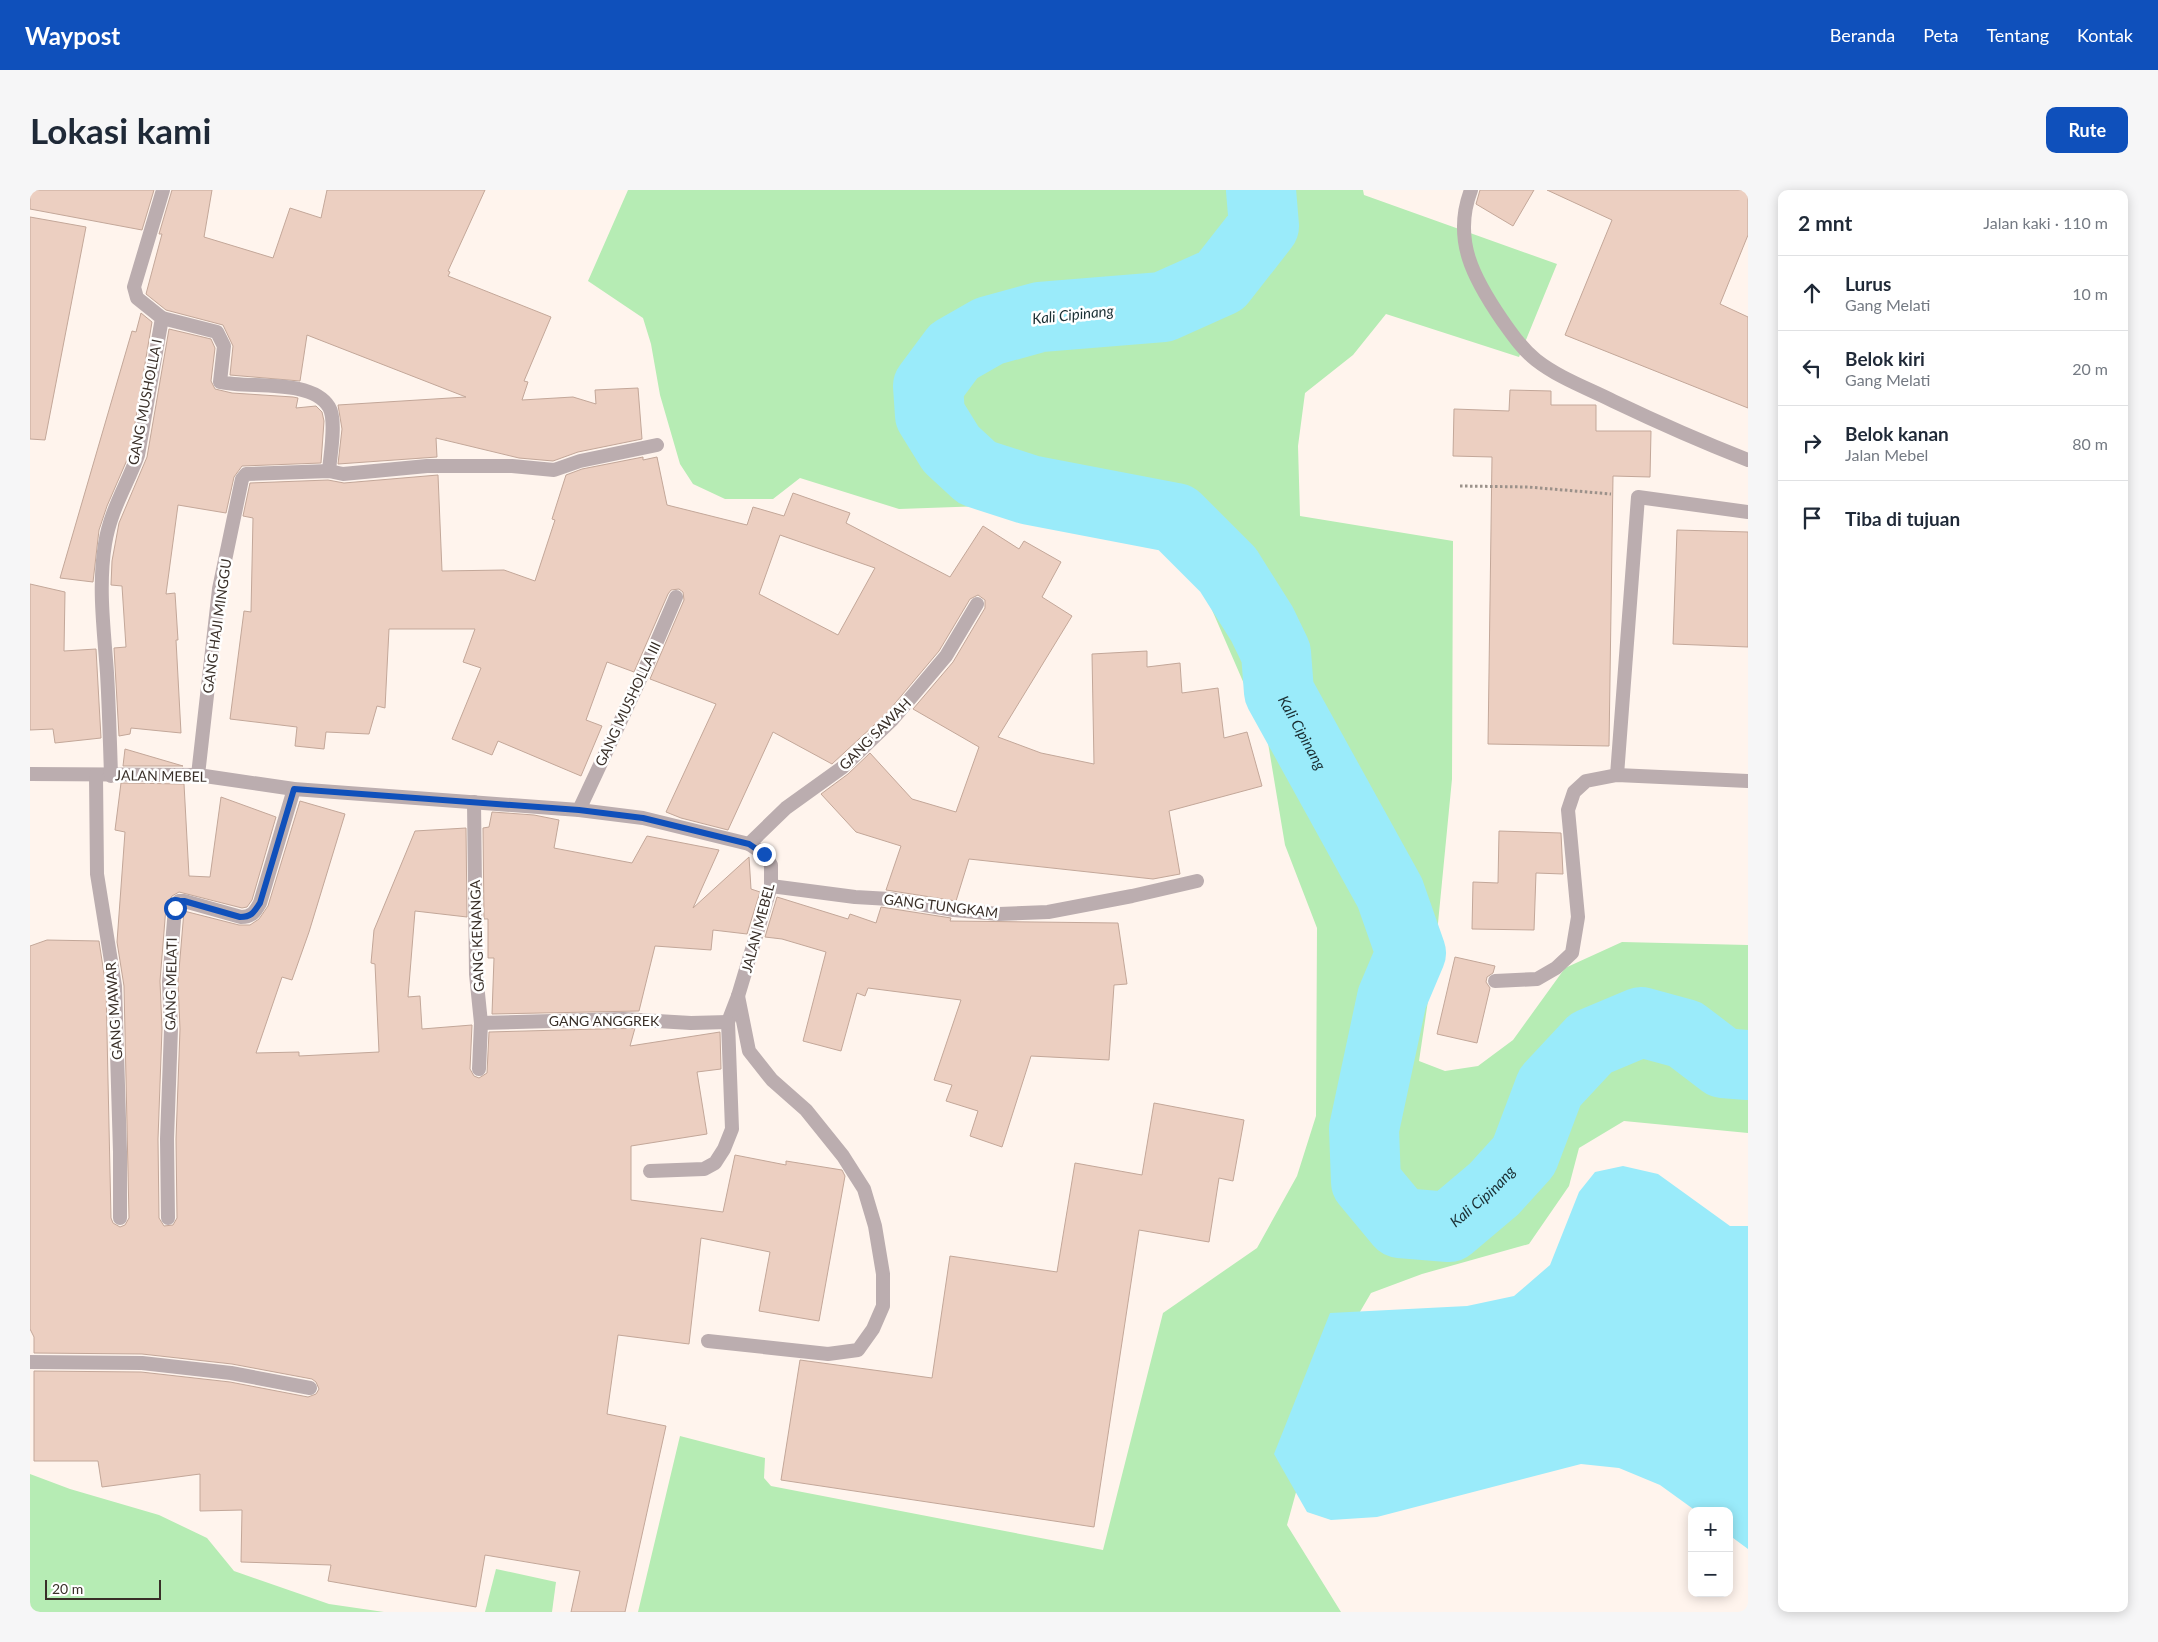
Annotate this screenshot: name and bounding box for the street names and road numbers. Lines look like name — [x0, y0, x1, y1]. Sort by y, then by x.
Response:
street label: GANG MUSHOLLA I — [124, 338, 165, 466]
street label: GANG HAJI MINGGU — [199, 557, 234, 694]
street label: GANG MUSHOLLA III — [591, 639, 664, 769]
street label: GANG SAWAH — [835, 694, 914, 773]
street label: JALAN MEBEL — [115, 766, 207, 785]
street label: GANG KENANGA — [466, 879, 487, 992]
street label: JALAN MEBEL — [737, 881, 778, 974]
street label: GANG TUNGKAM — [883, 890, 999, 921]
street label: GANG MELATI — [161, 937, 180, 1031]
street label: GANG MAWAR — [102, 961, 125, 1061]
street label: GANG ANGGREK — [549, 1012, 660, 1029]

